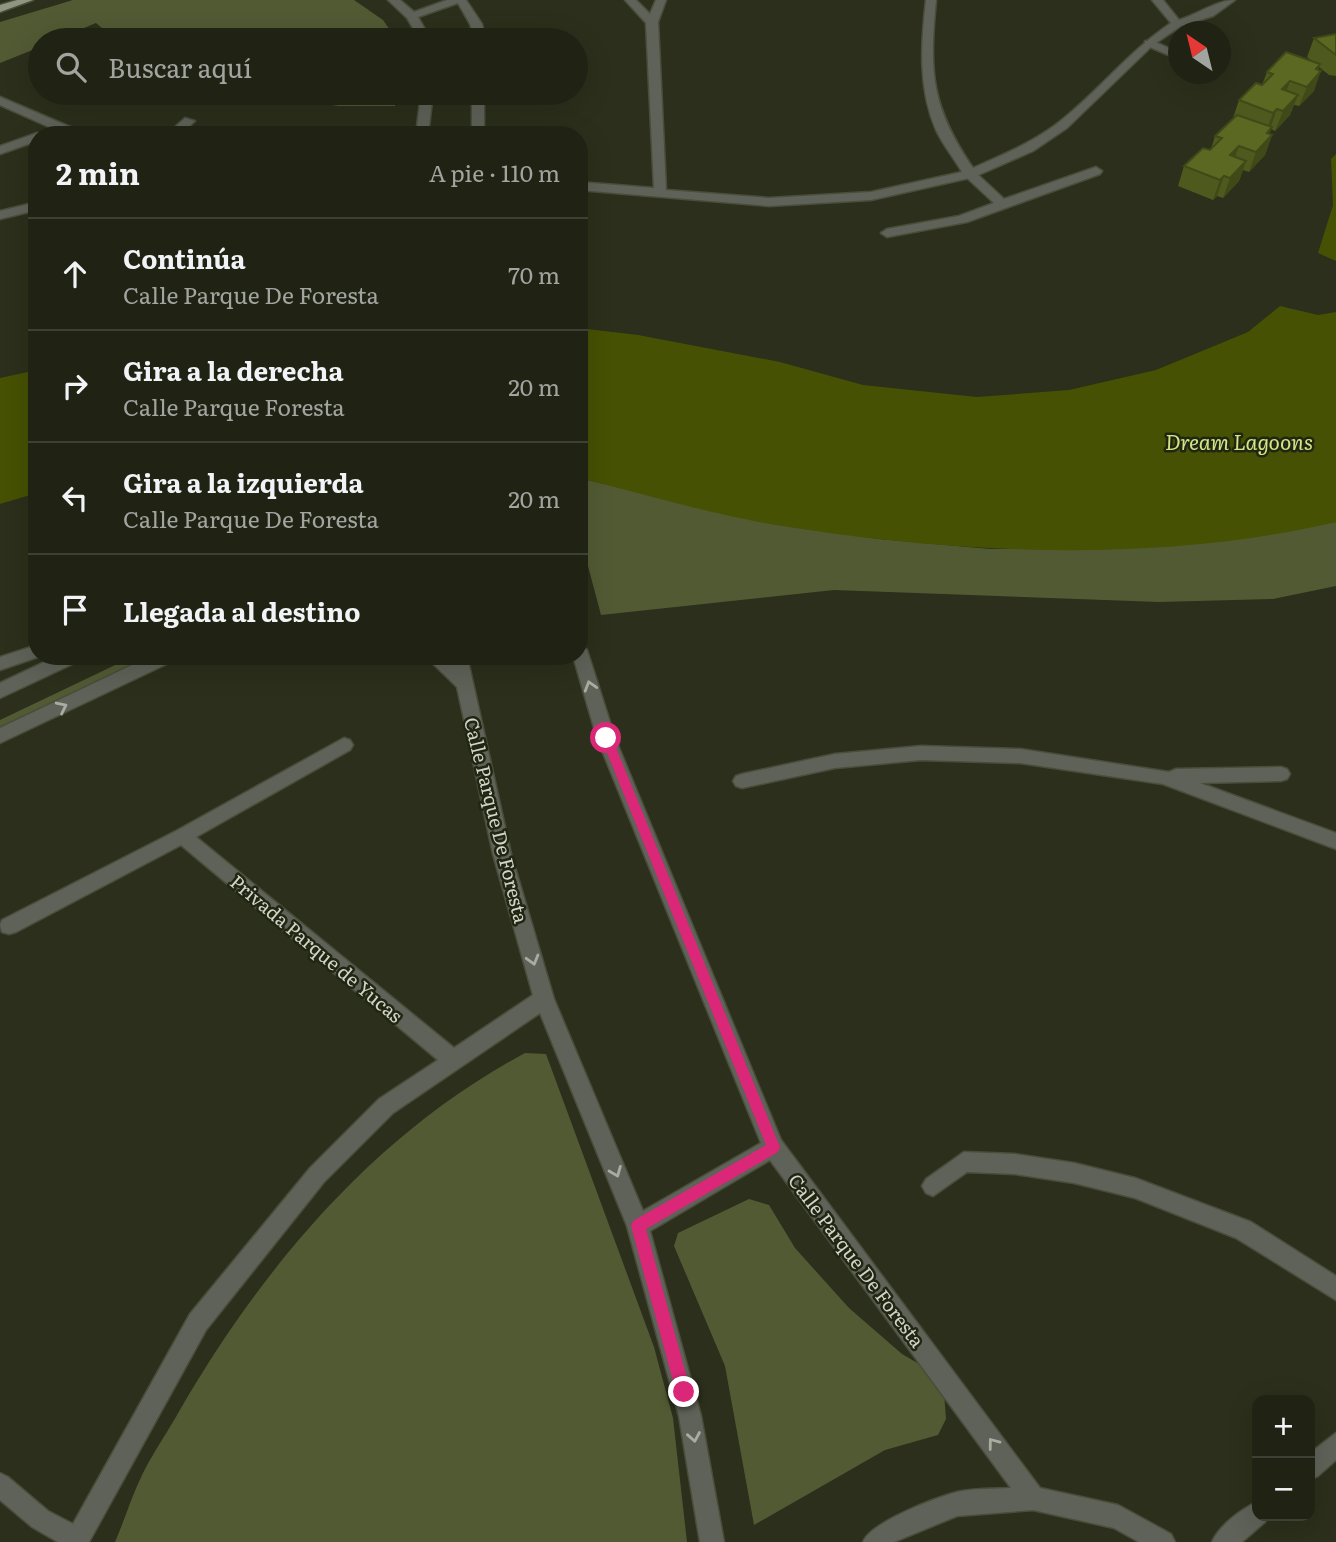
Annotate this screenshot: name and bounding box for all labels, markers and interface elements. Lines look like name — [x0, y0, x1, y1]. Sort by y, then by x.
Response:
north arrow — [1168, 21, 1231, 84]
search box — [28, 28, 588, 105]
text: Buscar aquí — [108, 47, 252, 86]
icon: search — [52, 48, 90, 86]
text: 2 min — [56, 150, 140, 194]
text: A pie · 110 m — [429, 155, 560, 189]
text: Continúa — [123, 238, 246, 277]
icon: ahead — [56, 255, 94, 293]
text: 70 m — [508, 257, 560, 291]
text: Calle Parque De Foresta — [123, 277, 379, 311]
text: Gira a la derecha — [123, 350, 343, 389]
icon: right — [56, 367, 94, 405]
text: 20 m — [508, 369, 560, 403]
text: Calle Parque Foresta — [123, 389, 345, 423]
water label: Dream Lagoons — [1165, 425, 1313, 456]
text: Gira a la izquierda — [123, 462, 364, 501]
icon: left — [56, 479, 94, 517]
text: 20 m — [508, 481, 560, 515]
text: Calle Parque De Foresta — [123, 501, 379, 535]
icon: arrive — [56, 591, 94, 629]
text: Llegada al destino — [123, 591, 360, 630]
one-way arrow — [584, 680, 599, 692]
one-way arrow — [55, 701, 67, 715]
street label: Calle Parque De Foresta — [458, 714, 536, 927]
route start — [590, 722, 621, 753]
street label: Privada Parque de Yucas — [225, 867, 410, 1029]
one-way arrow — [525, 954, 540, 966]
one-way arrow — [607, 1165, 621, 1177]
street label: Calle Parque De Foresta — [782, 1167, 932, 1353]
route end — [668, 1376, 699, 1407]
map controls — [1252, 1395, 1315, 1521]
button: + — [1252, 1395, 1315, 1458]
one-way arrow — [686, 1431, 701, 1443]
one-way arrow — [988, 1438, 1001, 1451]
button: − — [1252, 1458, 1315, 1521]

